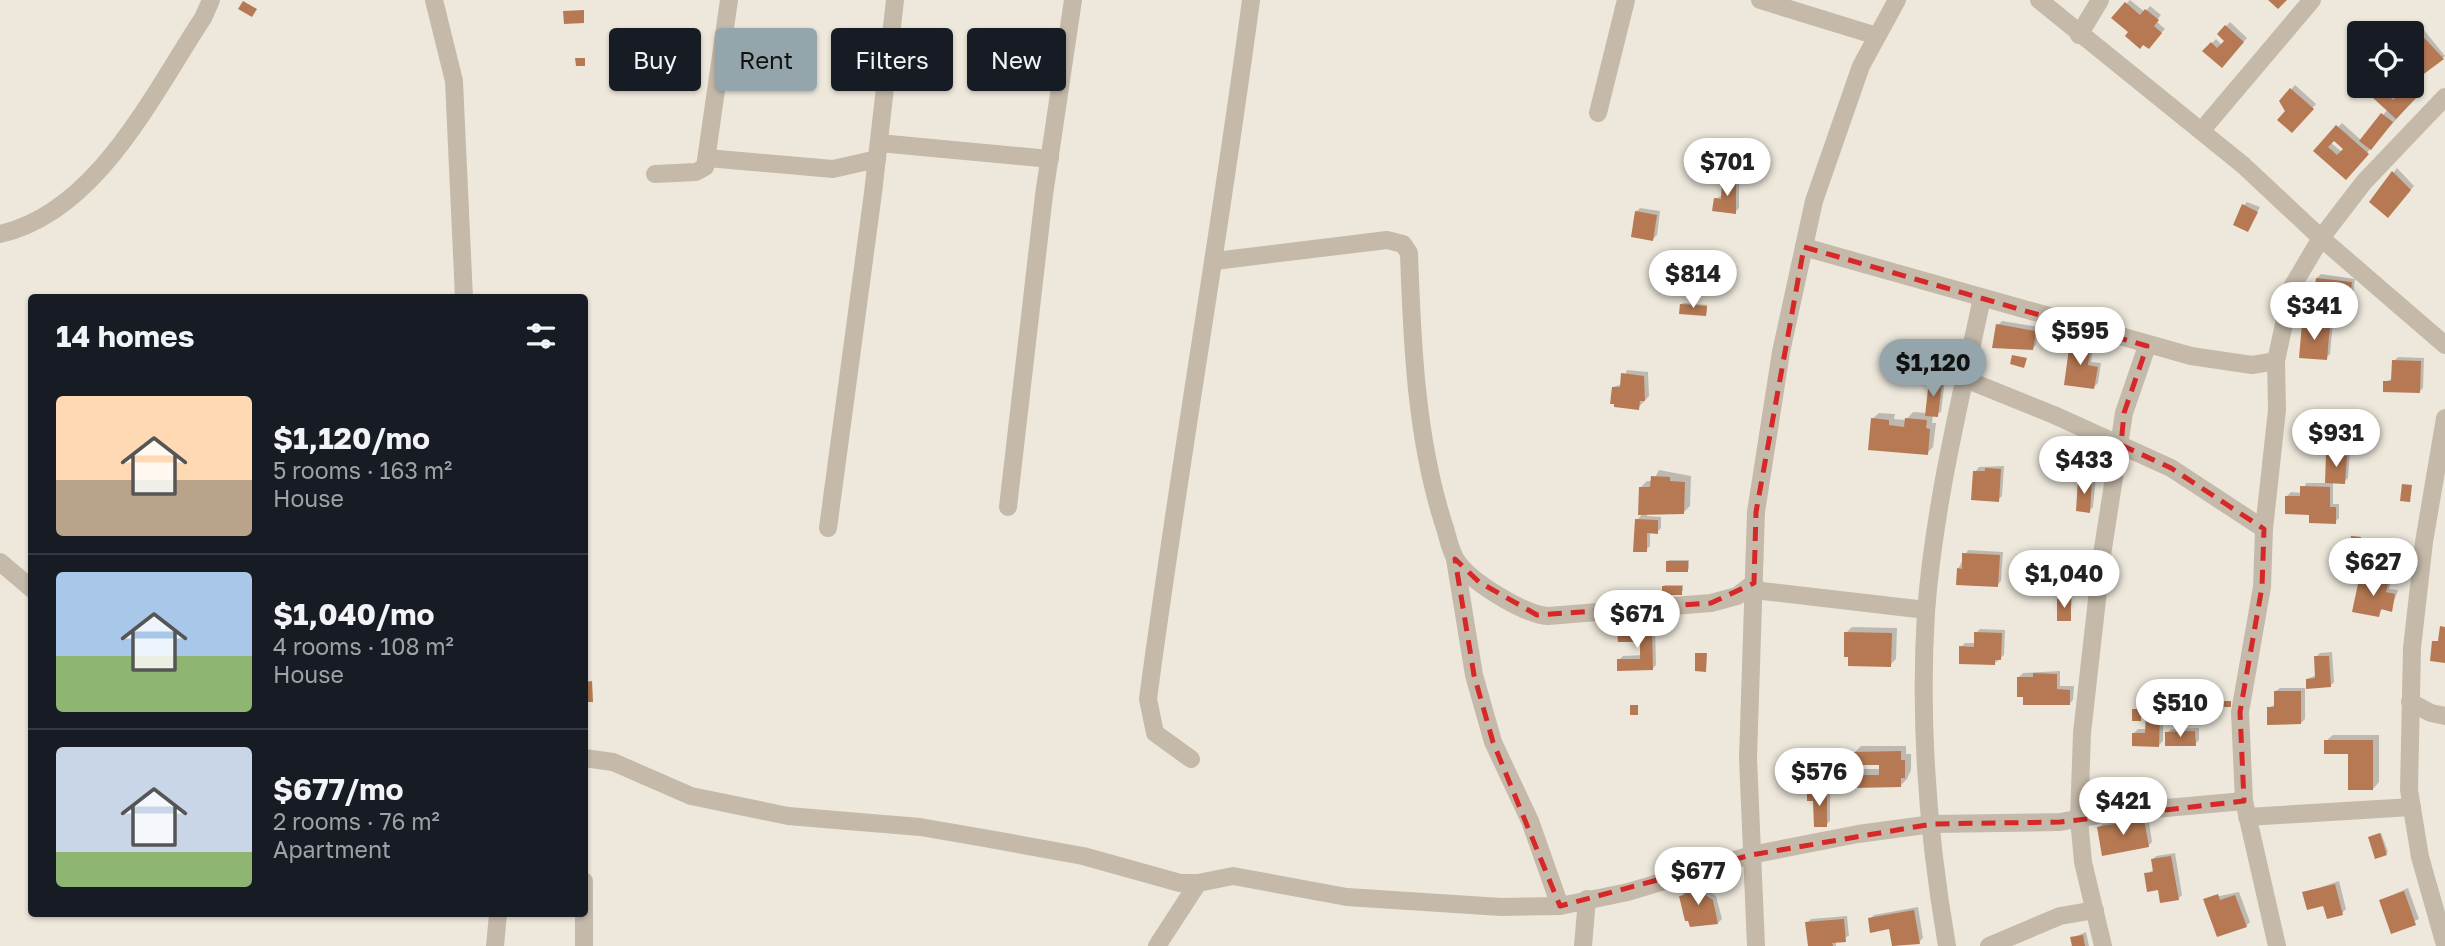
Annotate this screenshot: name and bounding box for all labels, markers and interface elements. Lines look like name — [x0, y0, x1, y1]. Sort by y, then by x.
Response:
map controls — [2347, 21, 2424, 98]
button: locate — [2347, 21, 2424, 98]
chip: Buy — [609, 28, 701, 91]
chip: Rent — [715, 28, 817, 91]
chip: Filters — [831, 28, 953, 91]
chip: New — [967, 28, 1066, 91]
pin: $701 — [1686, 138, 1768, 198]
text: $701 — [1700, 147, 1754, 175]
pin: $814 — [1652, 250, 1734, 310]
text: $814 — [1665, 259, 1721, 287]
pin: $341 — [2273, 282, 2355, 342]
text: $341 — [2286, 291, 2342, 319]
pin: $595 — [2039, 308, 2121, 367]
text: $595 — [2051, 316, 2109, 344]
icon: filters — [522, 317, 560, 355]
text: 14 homes — [56, 318, 195, 354]
pin: $1,120 — [1876, 340, 1990, 399]
text: $1,120 — [1895, 348, 1971, 376]
pin: $931 — [2295, 410, 2377, 469]
text: $931 — [2308, 418, 2364, 446]
text: $1,120/mo — [273, 420, 430, 456]
icon: home — [112, 424, 196, 508]
pin: $433 — [2043, 436, 2125, 496]
text: $433 — [2055, 445, 2113, 473]
text: 5 rooms · 163 m² — [273, 456, 452, 484]
text: House — [273, 484, 344, 512]
pin: $627 — [2332, 538, 2414, 598]
text: $627 — [2345, 547, 2401, 575]
pin: $1,040 — [2007, 550, 2121, 610]
text: $1,040 — [2025, 559, 2103, 587]
pin: $671 — [1596, 590, 1678, 650]
text: $1,040/mo — [273, 596, 435, 632]
text: $671 — [1610, 599, 1664, 627]
icon: home — [112, 600, 196, 684]
text: 4 rooms · 108 m² — [273, 632, 454, 660]
text: House — [273, 660, 344, 688]
pin: $510 — [2139, 680, 2221, 739]
text: $510 — [2152, 688, 2208, 716]
pin: $576 — [1778, 748, 1860, 808]
text: $576 — [1791, 757, 1847, 785]
text: $677/mo — [273, 771, 404, 807]
icon: home — [112, 775, 196, 859]
pin: $421 — [2082, 778, 2164, 837]
text: $421 — [2095, 786, 2151, 814]
text: 2 rooms · 76 m² — [273, 807, 440, 835]
text: Apartment — [273, 835, 391, 863]
pin: $677 — [1657, 848, 1739, 907]
text: $677 — [1670, 856, 1726, 884]

